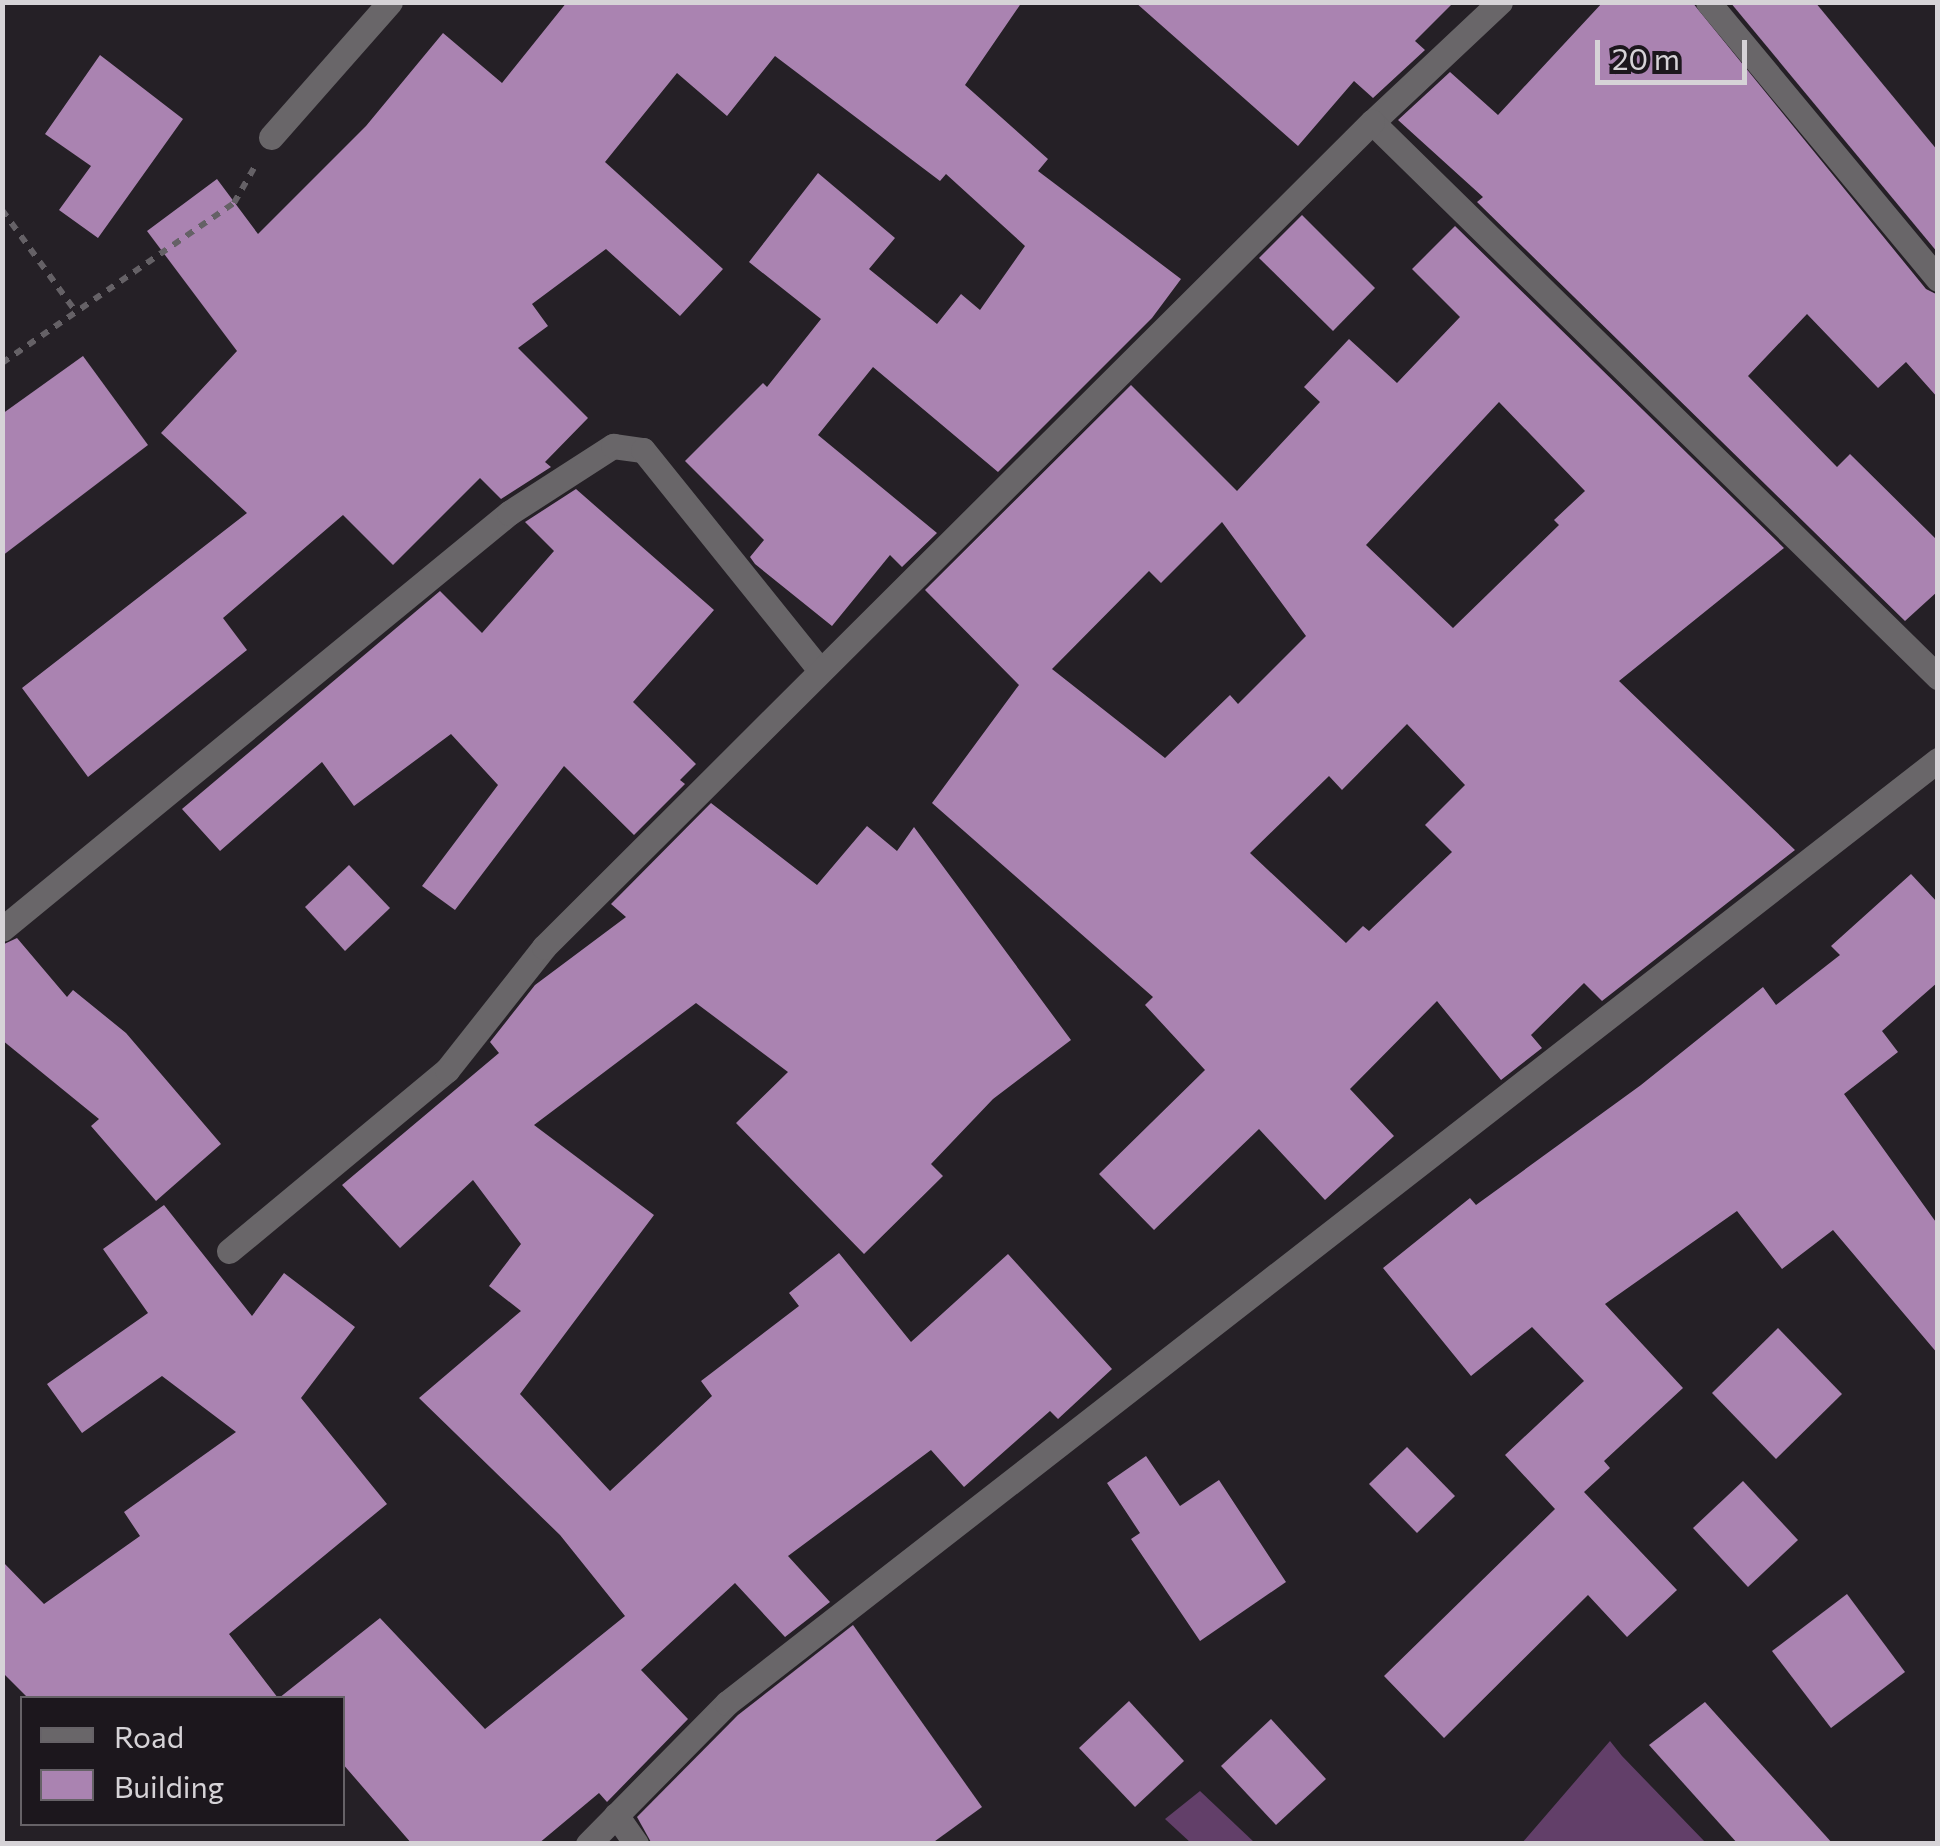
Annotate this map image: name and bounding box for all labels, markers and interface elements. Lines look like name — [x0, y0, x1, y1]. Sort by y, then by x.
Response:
scale bar — [1600, 20, 1752, 82]
text: 20 m — [1612, 39, 1680, 76]
legend — [20, 1696, 345, 1826]
text: Road — [114, 1717, 184, 1754]
text: Building — [114, 1767, 224, 1804]

